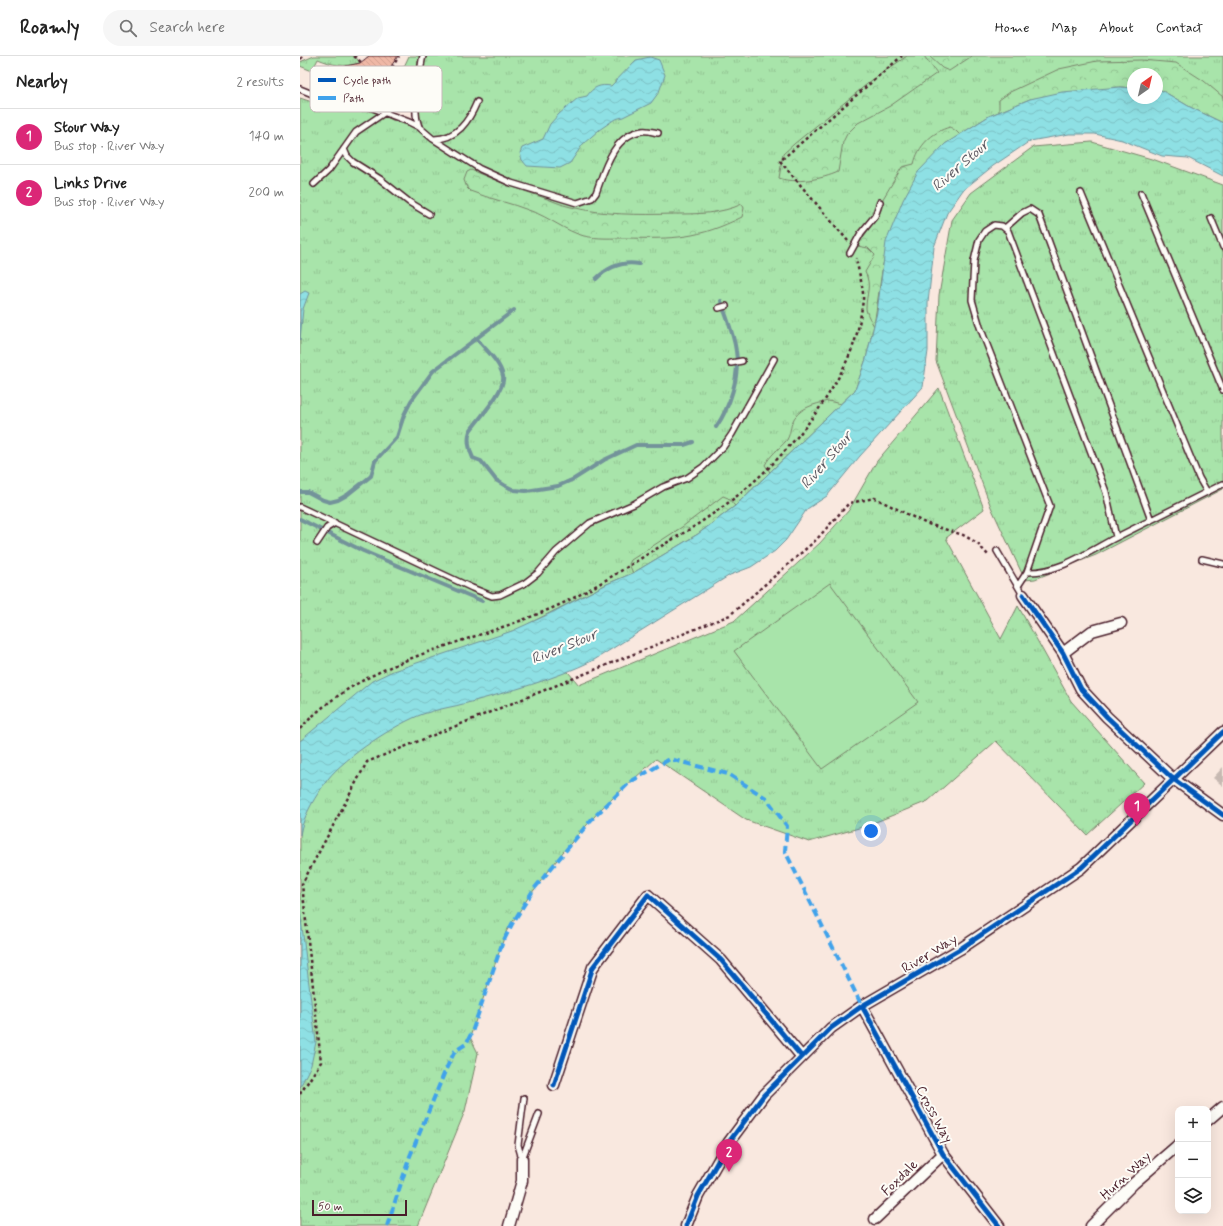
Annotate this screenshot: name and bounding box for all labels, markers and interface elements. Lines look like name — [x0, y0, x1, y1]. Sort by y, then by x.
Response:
search box — [103, 10, 383, 46]
text: Roamly — [20, 15, 79, 40]
icon: search — [117, 17, 139, 39]
text: Search here — [149, 18, 225, 38]
text: Home — [995, 19, 1029, 37]
text: Map — [1051, 19, 1077, 37]
text: About — [1099, 19, 1134, 37]
text: Contact — [1156, 19, 1203, 37]
legend — [310, 66, 442, 112]
north arrow — [1127, 68, 1163, 104]
text: Nearby — [16, 71, 68, 93]
text: 2 results — [237, 74, 284, 91]
text: Cycle path — [343, 74, 391, 88]
text: Path — [343, 92, 364, 106]
text: Stour Way — [54, 118, 120, 138]
text: 1 — [26, 128, 32, 145]
text: 140 m — [249, 128, 284, 145]
water label: River Stour — [928, 134, 995, 196]
text: Bus stop · River Way — [54, 138, 165, 155]
text: Links Drive — [54, 174, 127, 194]
text: 2 — [26, 184, 32, 201]
text: 200 m — [249, 184, 284, 201]
text: Bus stop · River Way — [54, 194, 165, 211]
water label: River Stour — [796, 426, 859, 494]
water label: River Stour — [528, 624, 602, 669]
pin: 1 — [1124, 793, 1150, 826]
your location — [861, 821, 881, 841]
street label: River Way — [898, 930, 961, 978]
street label: Cross Way — [912, 1083, 957, 1146]
map controls — [1175, 1106, 1211, 1214]
button: + — [1175, 1106, 1211, 1142]
pin: 2 — [716, 1139, 742, 1172]
button: − — [1175, 1142, 1211, 1178]
street label: Hurn Way — [1096, 1148, 1155, 1204]
street label: Foxdale — [877, 1155, 922, 1200]
button: layers — [1175, 1178, 1211, 1214]
scale bar — [312, 1198, 407, 1217]
text: 50 m — [318, 1200, 343, 1214]

